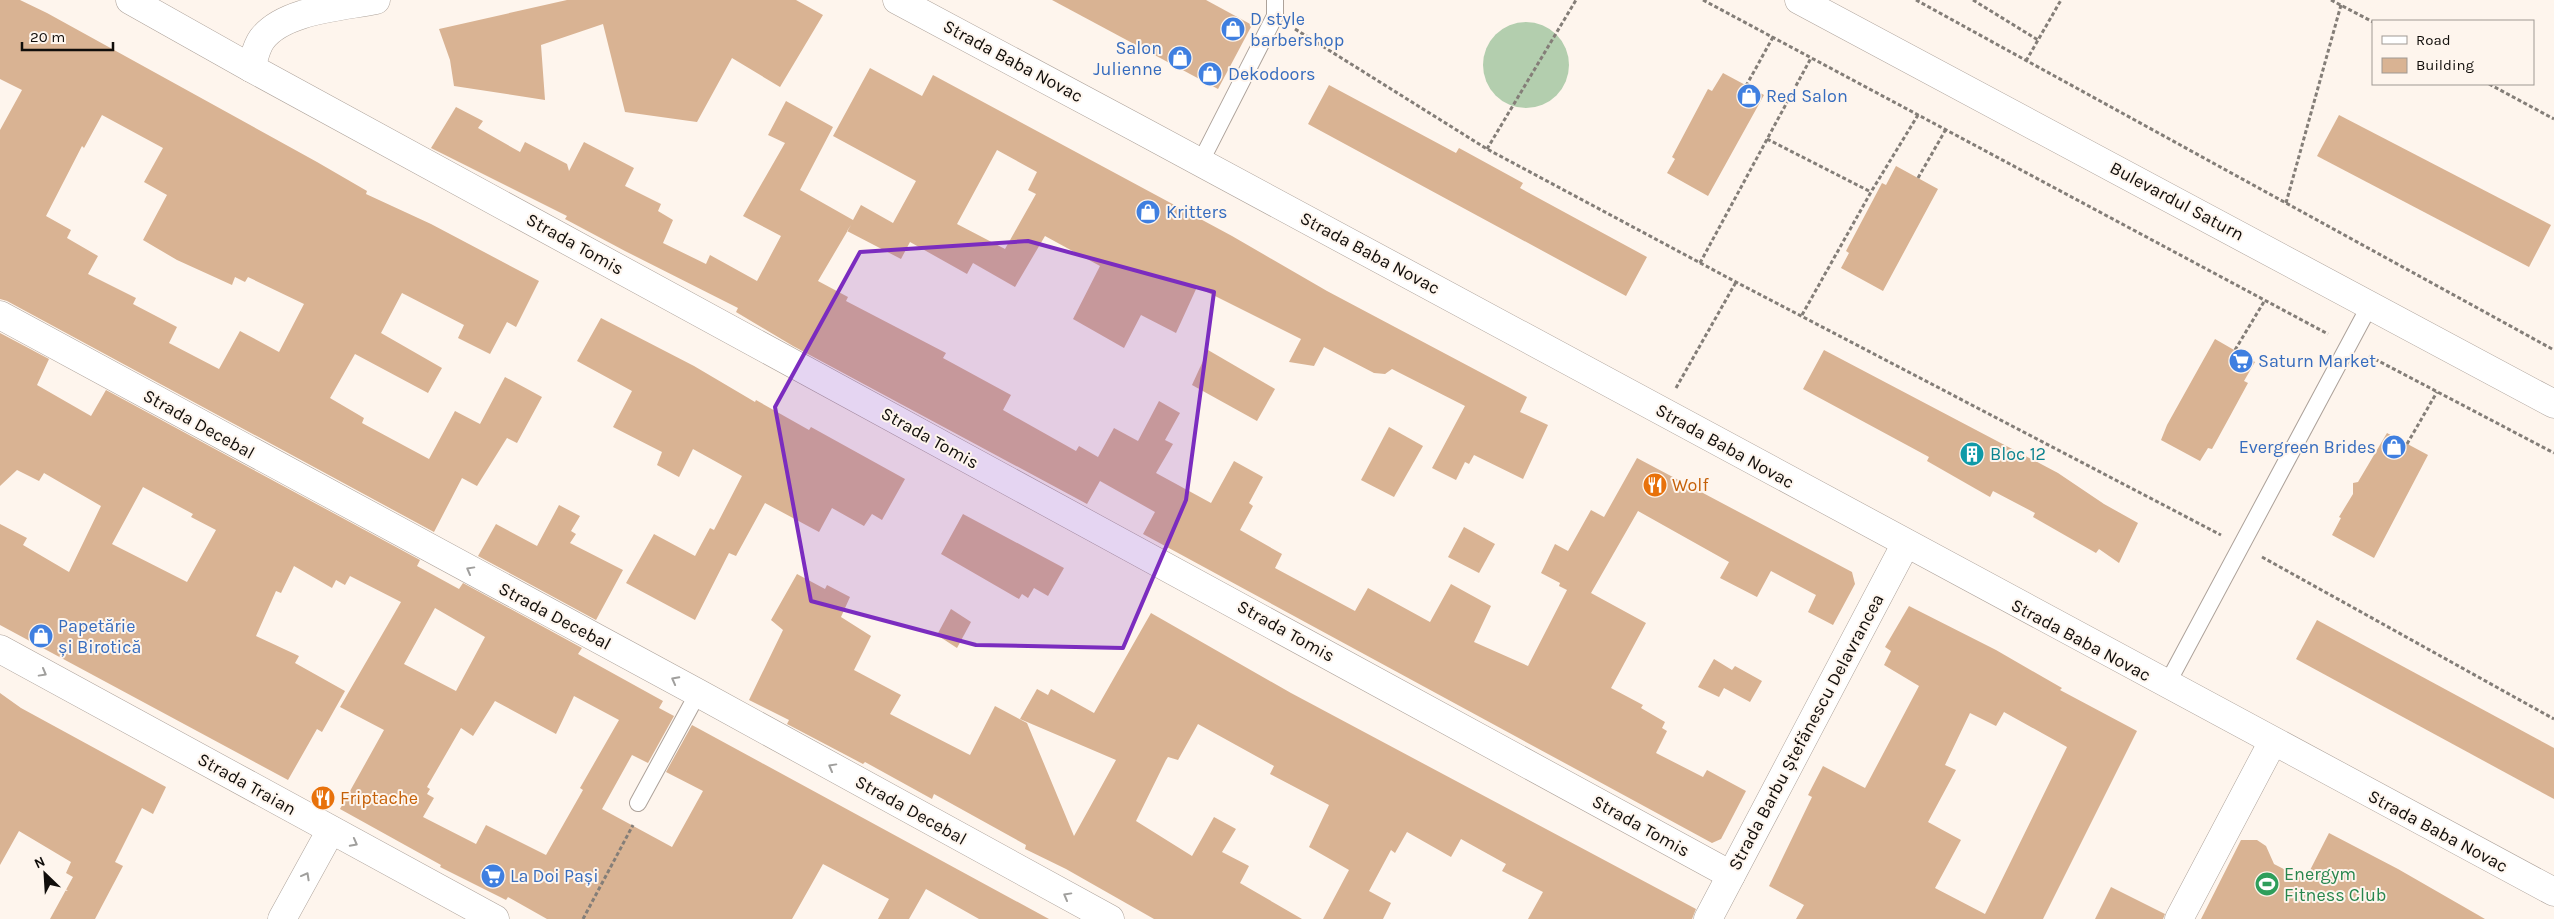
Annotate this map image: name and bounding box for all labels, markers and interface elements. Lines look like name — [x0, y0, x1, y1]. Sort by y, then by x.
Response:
place label: D style barbershop — [1250, 8, 1344, 51]
street label: Strada Baba Novac — [939, 15, 1087, 107]
shop icon: D style barbershop — [1220, 16, 1246, 42]
scale bar — [22, 20, 114, 52]
legend — [2372, 20, 2534, 85]
text: 20 m — [30, 28, 65, 46]
text: Road — [2416, 31, 2451, 49]
place label: Salon Julienne — [1093, 37, 1162, 80]
shop icon: Salon Julienne — [1167, 45, 1193, 71]
text: Building — [2416, 56, 2474, 74]
shop icon: Dekodoors — [1197, 61, 1223, 87]
place label: Dekodoors — [1228, 63, 1315, 85]
shop icon: Red Salon — [1736, 83, 1762, 109]
place label: Red Salon — [1766, 85, 1848, 107]
street label: Bulevardul Saturn — [2106, 156, 2248, 246]
shop icon: Kritters — [1135, 199, 1161, 225]
place label: Kritters — [1166, 201, 1228, 223]
street label: Strada Baba Novac — [1296, 207, 1444, 299]
street label: Strada Tomis — [522, 208, 628, 280]
supermarket icon: Saturn Market — [2228, 348, 2254, 374]
place label: Saturn Market — [2258, 350, 2376, 372]
street label: Strada Decebal — [139, 384, 259, 464]
street label: Strada Baba Novac — [1652, 399, 1798, 493]
street label: Strada Tomis — [877, 402, 983, 474]
shop icon: Evergreen Brides — [2381, 434, 2407, 460]
place label: Evergreen Brides — [2239, 436, 2376, 458]
building icon: Bloc 12 — [1959, 441, 1985, 467]
place label: Bloc 12 — [1990, 443, 2046, 465]
restaurant icon: Wolf — [1642, 472, 1668, 498]
place label: Wolf — [1672, 474, 1709, 496]
one-way arrow — [466, 567, 475, 577]
street label: Strada Decebal — [495, 577, 615, 655]
street label: Strada Barbu Ștefănescu Delavrancea — [1723, 590, 1889, 874]
street label: Strada Baba Novac — [2007, 594, 2155, 686]
street label: Strada Tomis — [1233, 595, 1339, 667]
place label: Papetărie și Birotică — [58, 615, 141, 658]
shop icon: Papetărie și Birotică — [28, 623, 54, 649]
one-way arrow — [37, 666, 46, 676]
one-way arrow — [671, 676, 680, 686]
street label: Strada Traian — [194, 748, 300, 820]
one-way arrow — [829, 763, 838, 773]
street label: Strada Decebal — [851, 770, 971, 850]
restaurant icon: Friptache — [310, 785, 336, 811]
street label: Strada Baba Novac — [2364, 785, 2512, 877]
place label: Friptache — [340, 787, 418, 809]
street label: Strada Tomis — [1588, 790, 1694, 862]
one-way arrow — [349, 837, 358, 847]
north arrow — [20, 849, 70, 899]
text: N — [32, 853, 48, 872]
supermarket icon: La Doi Pași — [480, 863, 506, 889]
place label: Energym Fitness Club — [2284, 863, 2387, 906]
place label: La Doi Pași — [510, 865, 599, 887]
sports icon: Energym Fitness Club — [2254, 871, 2280, 897]
one-way arrow — [299, 873, 309, 882]
one-way arrow — [1063, 892, 1072, 902]

